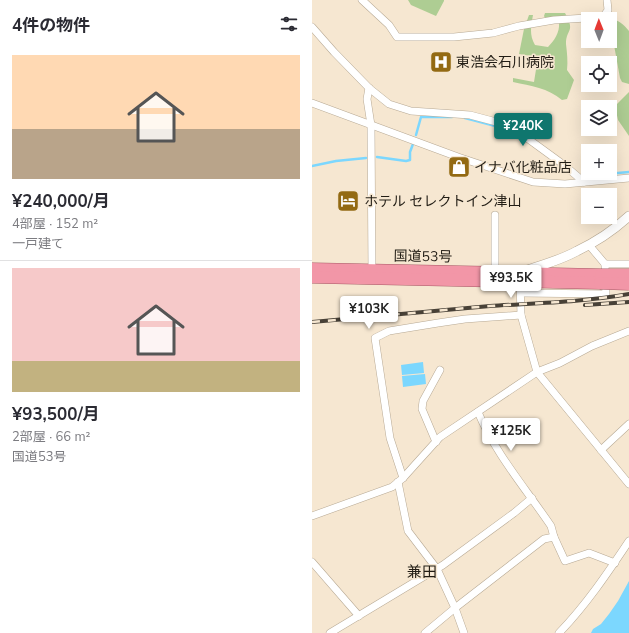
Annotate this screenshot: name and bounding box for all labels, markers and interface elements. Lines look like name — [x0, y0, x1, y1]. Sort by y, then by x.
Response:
north arrow — [581, 12, 617, 48]
map controls — [581, 12, 617, 224]
icon: filters — [278, 13, 300, 35]
text: 4件の物件 — [12, 14, 90, 37]
hospital icon: 東浩会石川病院 — [428, 49, 454, 75]
place label: 東浩会石川病院 — [456, 53, 554, 72]
button: locate — [581, 56, 617, 92]
icon: home — [120, 81, 192, 153]
button: layers — [581, 100, 617, 136]
pin: ¥240K — [495, 113, 551, 147]
text: ¥240K — [503, 117, 543, 135]
button: + — [581, 144, 617, 180]
shop icon: イナバ化粧品店 — [446, 154, 472, 180]
place label: イナバ化粧品店 — [474, 158, 572, 177]
hotel icon: ホテル セレクトイン津山 — [335, 188, 361, 214]
button: − — [581, 188, 617, 224]
text: ¥240,000/月 — [12, 190, 110, 213]
place label: ホテル セレクトイン津山 — [364, 192, 522, 211]
text: 4部屋 · 152 m² — [12, 215, 98, 233]
text: 一戸建て — [12, 235, 64, 253]
street label: 国道53号 — [393, 246, 453, 267]
pin: ¥93.5K — [478, 265, 544, 299]
text: ¥93.5K — [489, 269, 533, 287]
icon: home — [120, 294, 192, 366]
pin: ¥103K — [341, 296, 397, 330]
text: ¥103K — [349, 300, 389, 318]
text: ¥93,500/月 — [12, 403, 100, 426]
pin: ¥125K — [483, 418, 539, 452]
text: ¥125K — [491, 422, 531, 440]
text: 2部屋 · 66 m² — [12, 428, 90, 446]
text: 国道53号 — [12, 448, 67, 466]
district label: 兼田 — [407, 562, 437, 582]

